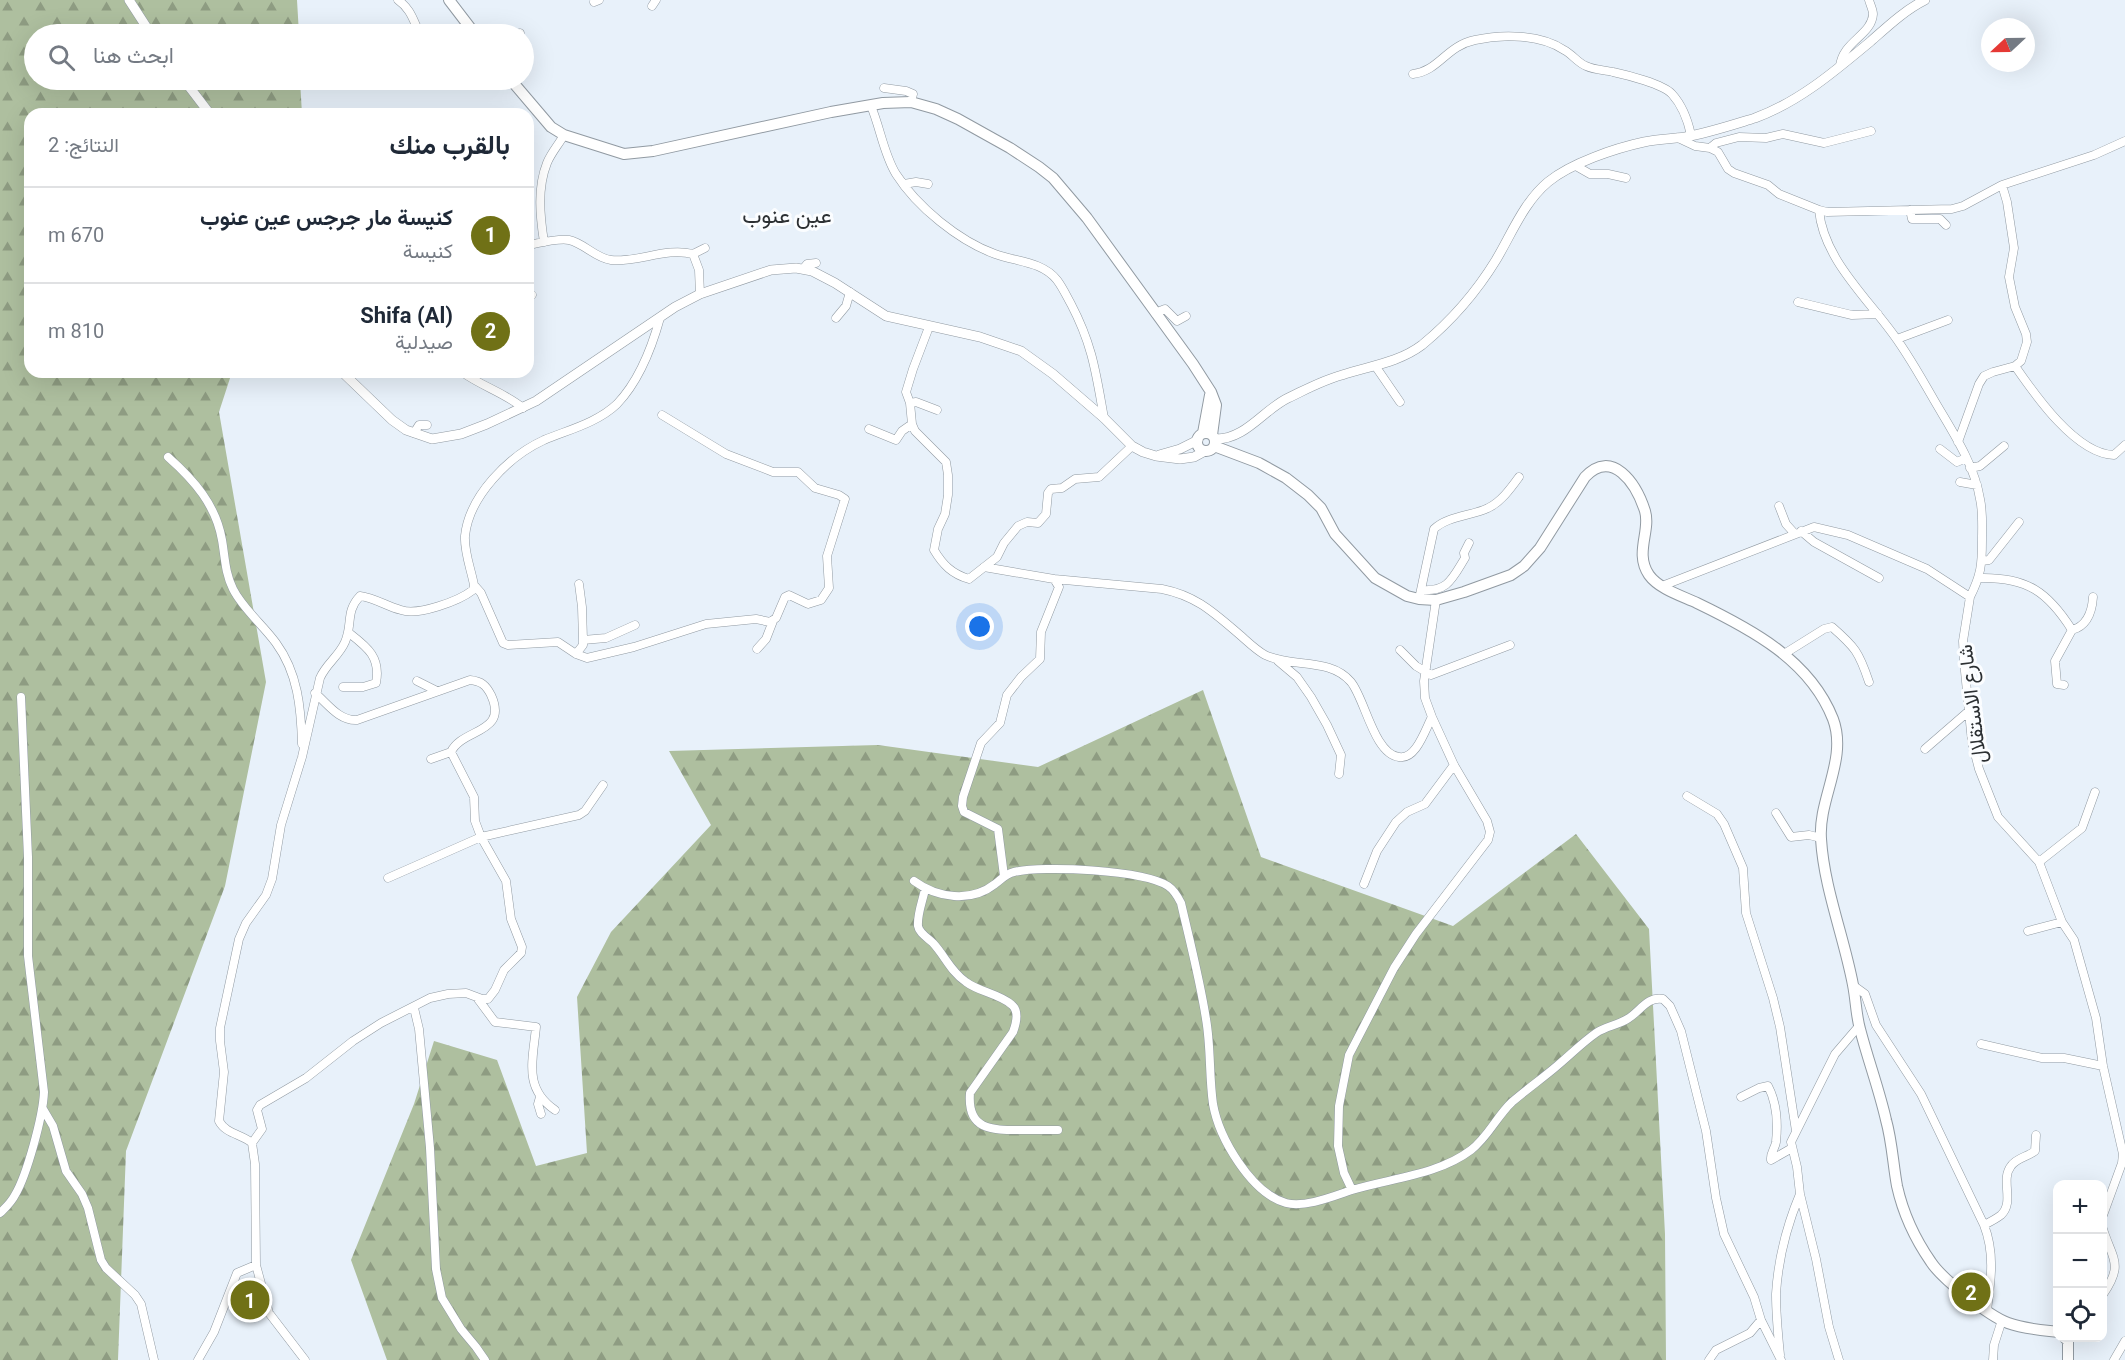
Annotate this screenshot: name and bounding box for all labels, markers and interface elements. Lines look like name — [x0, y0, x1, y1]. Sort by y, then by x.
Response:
north arrow — [1981, 18, 2035, 72]
search box — [24, 24, 534, 90]
icon: search — [45, 41, 78, 74]
text: ابحث هنا — [93, 43, 174, 68]
text: بالقرب منك — [389, 130, 510, 160]
text: النتائج: 2 — [48, 133, 119, 157]
district label: عين عنوب — [742, 203, 832, 229]
text: كنيسة مار جرجس عين عنوب — [200, 205, 453, 230]
text: 670 m — [48, 223, 104, 247]
text: 1 — [485, 223, 496, 247]
text: كنيسة — [403, 239, 453, 263]
text: Shifa (Al) — [360, 303, 453, 328]
text: 810 m — [48, 319, 104, 343]
text: 2 — [485, 319, 496, 343]
text: صيدلية — [395, 330, 453, 354]
your location — [965, 612, 994, 641]
street label: شارع الاستقلال — [1953, 643, 1993, 765]
map controls — [2053, 1180, 2107, 1342]
button: + — [2053, 1180, 2107, 1234]
button: − — [2053, 1234, 2107, 1288]
pin: 2 — [1952, 1270, 1990, 1314]
pin: 1 — [230, 1278, 270, 1322]
button: locate — [2053, 1288, 2107, 1342]

